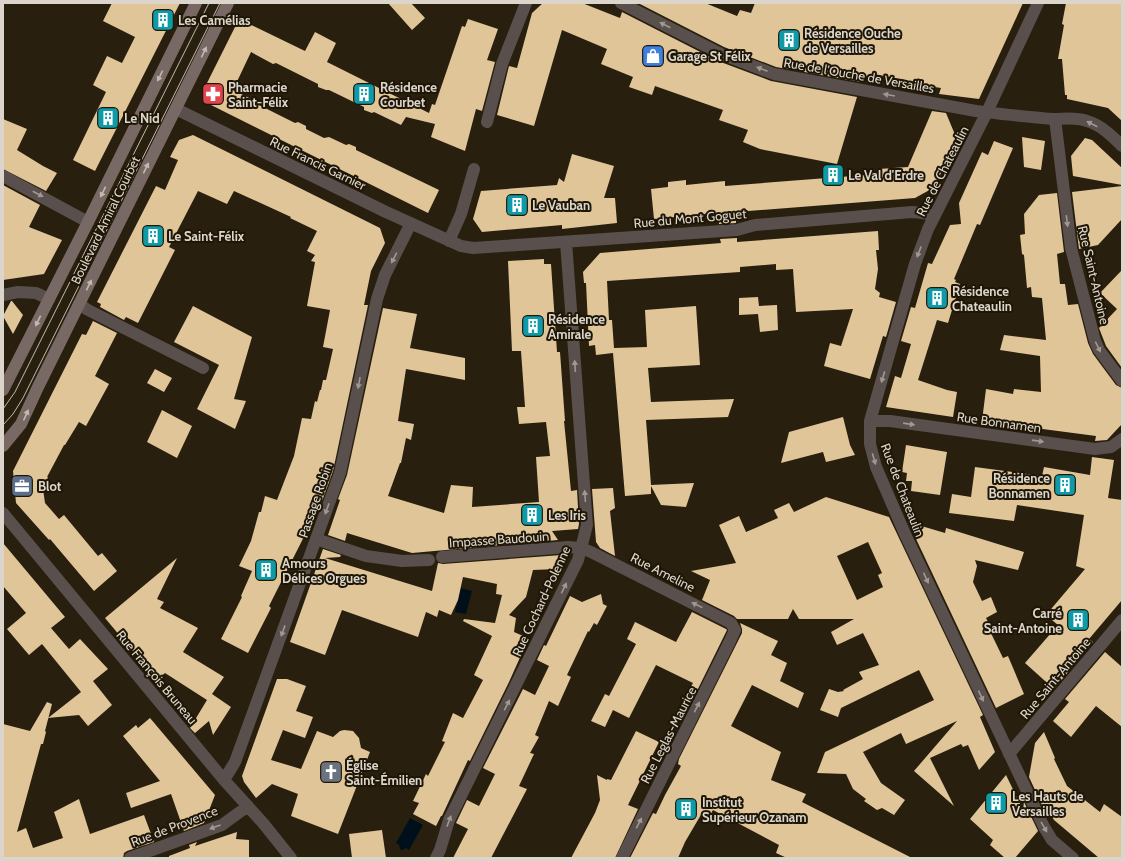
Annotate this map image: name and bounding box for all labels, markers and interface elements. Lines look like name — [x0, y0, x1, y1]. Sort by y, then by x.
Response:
building icon: Les Camélias — [150, 7, 176, 33]
place label: Les Camélias — [178, 12, 251, 28]
one-way arrow — [659, 22, 671, 29]
place label: Résidence Ouche de Versailles — [804, 25, 901, 56]
building icon: Résidence Ouche de Versailles — [776, 27, 802, 53]
shop icon: Garage St Félix — [640, 43, 666, 69]
one-way arrow — [201, 46, 207, 58]
place label: Garage St Félix — [668, 48, 751, 64]
street label: Rue de l'Ouche de Versailles — [782, 54, 936, 96]
one-way arrow — [755, 66, 767, 72]
one-way arrow — [157, 70, 164, 81]
place label: Pharmacie Saint-Félix — [228, 79, 289, 110]
place label: Résidence Courbet — [380, 79, 437, 110]
pharmacy icon: Pharmacie Saint-Félix — [200, 81, 226, 107]
building icon: Résidence Courbet — [351, 81, 377, 107]
one-way arrow — [883, 91, 895, 97]
building icon: Le Nid — [95, 105, 121, 131]
place label: Le Nid — [124, 110, 160, 126]
one-way arrow — [1086, 121, 1097, 127]
street label: Rue de Chateaulin — [912, 123, 972, 219]
street label: Rue Francis Garnier — [267, 133, 369, 194]
street label: Boulevard Amiral Courbet — [67, 153, 143, 287]
building icon: Le Val d'Erdre — [820, 162, 846, 188]
one-way arrow — [143, 163, 149, 174]
place label: Le Val d'Erdre — [848, 167, 924, 183]
one-way arrow — [100, 187, 106, 198]
one-way arrow — [32, 190, 43, 197]
building icon: Le Vauban — [504, 192, 530, 218]
place label: Le Vauban — [532, 197, 590, 213]
street label: Rue du Mont Goguet — [633, 205, 748, 231]
one-way arrow — [1064, 215, 1070, 227]
building icon: Le Saint-Félix — [140, 223, 166, 249]
street label: Rue Saint-Antoine — [1075, 224, 1113, 326]
place label: Le Saint-Félix — [168, 228, 245, 244]
one-way arrow — [916, 247, 922, 259]
one-way arrow — [391, 253, 397, 264]
one-way arrow — [85, 279, 92, 291]
place label: Résidence Chateaulin — [952, 283, 1012, 314]
building icon: Résidence Chateaulin — [924, 285, 950, 311]
place label: Résidence Amirale — [548, 311, 605, 342]
building icon: Résidence Amirale — [520, 313, 546, 339]
one-way arrow — [35, 315, 41, 326]
one-way arrow — [1095, 341, 1101, 353]
one-way arrow — [572, 360, 579, 373]
one-way arrow — [880, 371, 886, 383]
one-way arrow — [356, 377, 362, 389]
street label: Rue Bonnamen — [956, 408, 1042, 436]
one-way arrow — [23, 409, 29, 420]
one-way arrow — [903, 421, 915, 427]
one-way arrow — [1031, 438, 1044, 444]
street label: Rue de Chateaulin — [878, 441, 928, 539]
one-way arrow — [871, 453, 877, 465]
street label: Passage Robin — [295, 460, 335, 540]
place label: Résidence Bonnamen — [988, 470, 1050, 501]
building icon: Résidence Bonnamen — [1052, 472, 1078, 498]
office icon: Blot — [9, 473, 35, 499]
place label: Blot — [38, 478, 62, 494]
one-way arrow — [582, 490, 588, 502]
building icon: Les Iris — [519, 502, 545, 528]
one-way arrow — [324, 503, 330, 515]
place label: Les Iris — [548, 507, 587, 523]
street label: Impasse Baudouin — [448, 528, 550, 550]
street label: Rue Cochard-Polenne — [508, 543, 574, 659]
street label: Rue Ameline — [628, 549, 698, 595]
place label: Amours Délices Orgues — [282, 555, 366, 586]
building icon: Amours Délices Orgues — [253, 557, 279, 583]
one-way arrow — [923, 573, 929, 584]
one-way arrow — [561, 582, 567, 594]
one-way arrow — [691, 602, 702, 608]
place label: Carré Saint-Antoine — [984, 605, 1062, 636]
building icon: Carré Saint-Antoine — [1065, 607, 1091, 633]
one-way arrow — [280, 625, 286, 637]
street label: Rue François Bruneau — [113, 627, 201, 727]
street label: Rue Saint-Antoine — [1016, 634, 1094, 722]
street label: Rue Leglas-Maurice — [637, 684, 699, 786]
one-way arrow — [978, 690, 984, 702]
one-way arrow — [503, 699, 510, 710]
one-way arrow — [694, 701, 701, 713]
place label: Église Saint-Émilien — [346, 756, 422, 788]
church icon: Église Saint-Émilien — [318, 759, 344, 785]
place label: Les Hauts de Versailles — [1012, 788, 1084, 819]
building icon: Les Hauts de Versailles — [983, 790, 1009, 816]
place label: Institut Supérieur Ozanam — [702, 794, 807, 825]
building icon: Institut Supérieur Ozanam — [673, 796, 699, 822]
street label: Rue de Provence — [128, 802, 220, 850]
one-way arrow — [447, 815, 453, 827]
one-way arrow — [636, 817, 643, 829]
one-way arrow — [1041, 821, 1048, 833]
one-way arrow — [209, 825, 221, 831]

